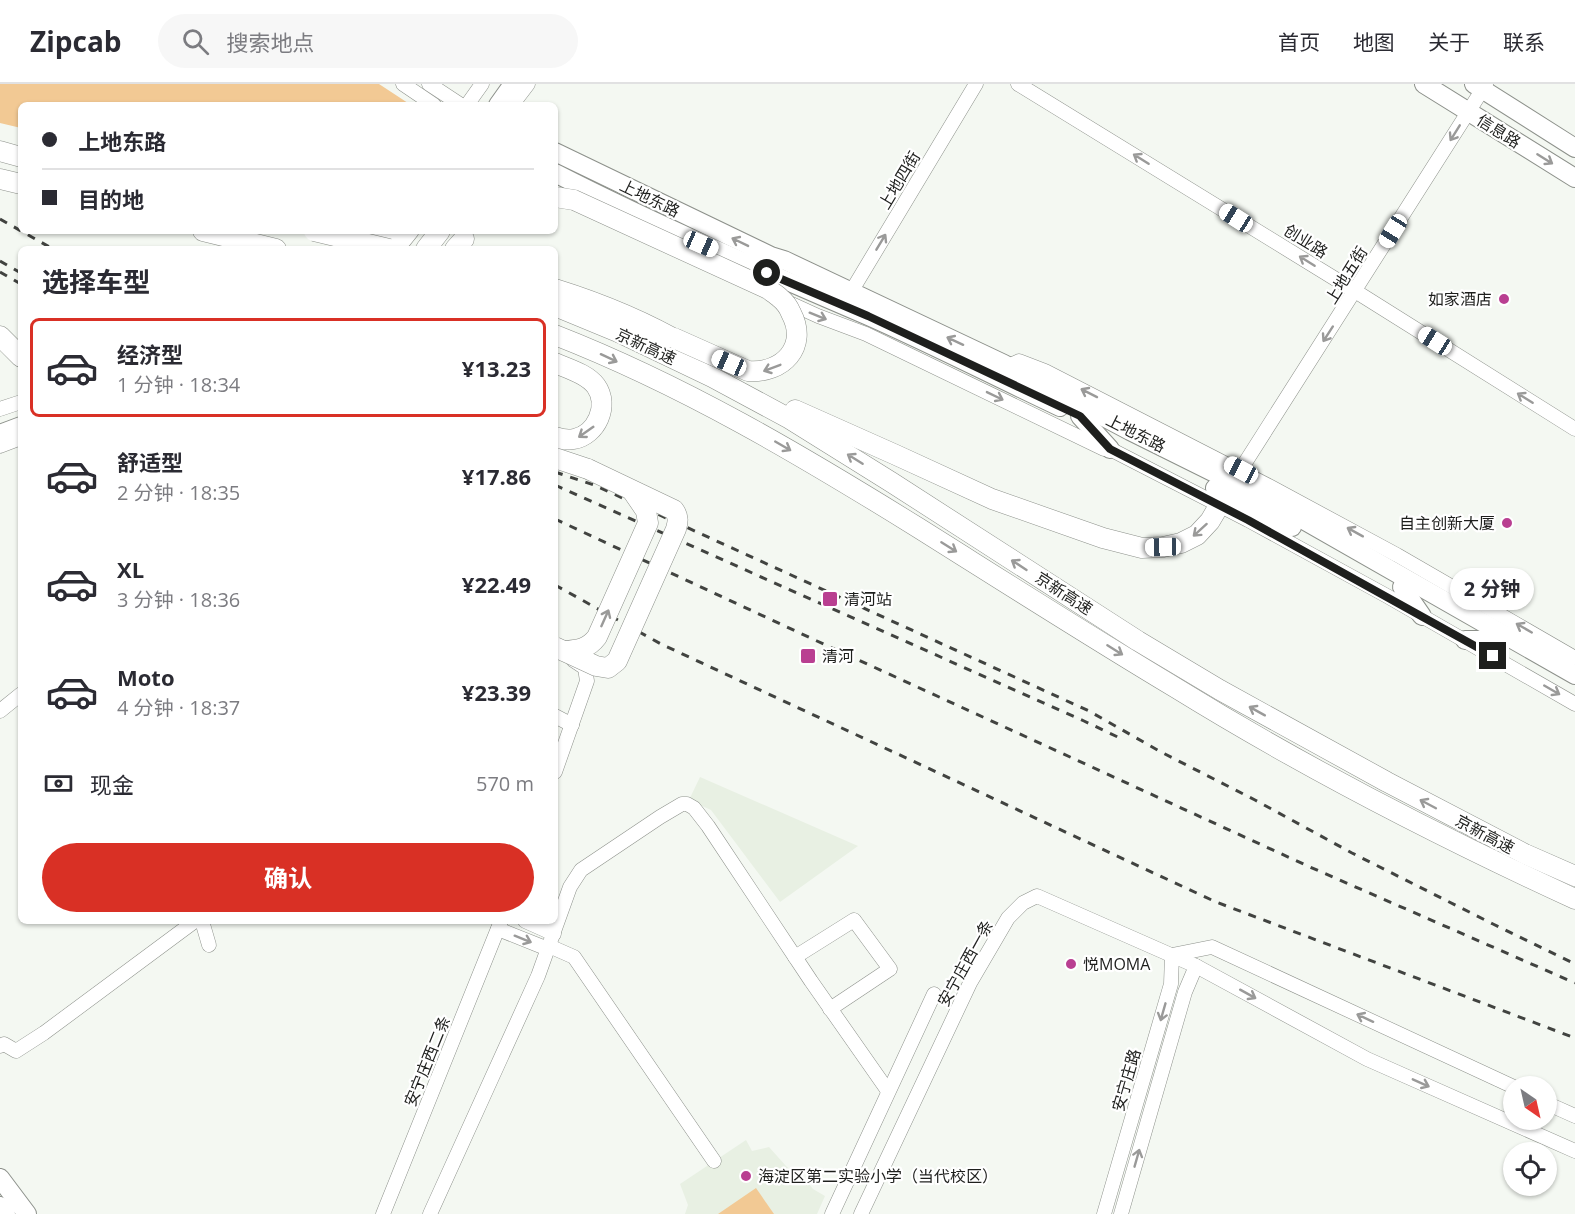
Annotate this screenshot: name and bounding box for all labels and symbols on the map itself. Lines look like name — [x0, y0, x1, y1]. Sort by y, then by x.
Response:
street label: 信息路 — [1473, 109, 1525, 153]
one-way arrow — [1449, 125, 1461, 141]
street label: 上地四街 — [873, 147, 925, 213]
one-way arrow — [1133, 153, 1150, 165]
one-way arrow — [1536, 154, 1553, 166]
street label: 上地东路 — [616, 174, 684, 222]
car — [1216, 201, 1256, 235]
car — [1376, 211, 1410, 251]
street label: 创业路 — [1280, 219, 1332, 263]
car — [681, 228, 721, 260]
one-way arrow — [876, 234, 888, 251]
one-way arrow — [732, 235, 750, 247]
street label: 上地五街 — [1320, 242, 1372, 308]
one-way arrow — [1299, 255, 1316, 267]
route start — [753, 259, 780, 286]
place label: 如家酒店 — [1428, 288, 1492, 310]
marker: 如家酒店 — [1497, 292, 1511, 306]
one-way arrow — [808, 311, 826, 322]
street label: 京新高速 — [612, 323, 680, 369]
car — [1415, 324, 1455, 358]
one-way arrow — [1322, 325, 1334, 341]
one-way arrow — [947, 334, 965, 346]
car — [709, 347, 749, 379]
one-way arrow — [600, 353, 618, 364]
one-way arrow — [763, 363, 782, 374]
one-way arrow — [1080, 387, 1098, 399]
one-way arrow — [986, 391, 1004, 403]
one-way arrow — [1518, 392, 1534, 404]
street label: 上地东路 — [1102, 409, 1170, 457]
one-way arrow — [579, 426, 595, 438]
one-way arrow — [774, 440, 791, 452]
one-way arrow — [847, 453, 864, 465]
car — [1221, 454, 1261, 486]
place label: 自主创新大厦 — [1399, 512, 1495, 534]
marker: 自主创新大厦 — [1500, 516, 1514, 530]
one-way arrow — [1193, 523, 1208, 537]
one-way arrow — [1347, 526, 1364, 538]
car — [1145, 538, 1181, 556]
one-way arrow — [940, 542, 957, 554]
one-way arrow — [1011, 558, 1028, 571]
street label: 京新高速 — [1031, 566, 1097, 620]
callout: 2 分钟 — [1451, 569, 1535, 611]
place label: 清河站 — [844, 588, 892, 610]
marker: 清河站 — [821, 590, 839, 608]
one-way arrow — [600, 609, 612, 627]
one-way arrow — [1516, 622, 1533, 634]
route end — [1479, 642, 1506, 669]
place label: 清河 — [822, 645, 854, 667]
one-way arrow — [1106, 645, 1123, 657]
marker: 清河 — [799, 647, 817, 665]
one-way arrow — [1543, 685, 1560, 697]
one-way arrow — [1249, 704, 1266, 716]
one-way arrow — [1420, 798, 1438, 809]
street label: 京新高速 — [1452, 809, 1518, 859]
street label: 安宁庄西一条 — [932, 916, 998, 1010]
one-way arrow — [513, 934, 532, 945]
place label: 悦MOMA — [1083, 953, 1151, 975]
marker: 悦MOMA — [1064, 957, 1078, 971]
one-way arrow — [1239, 988, 1256, 1000]
one-way arrow — [1157, 1002, 1168, 1021]
street label: 安宁庄西二条 — [399, 1012, 455, 1110]
one-way arrow — [1357, 1012, 1375, 1024]
street label: 安宁庄路 — [1107, 1046, 1145, 1114]
north arrow — [1503, 1076, 1557, 1130]
one-way arrow — [1412, 1078, 1430, 1089]
one-way arrow — [1132, 1149, 1143, 1168]
place label: 海淀区第二实验小学（当代校区） — [758, 1165, 998, 1187]
marker: 海淀区第二实验小学（当代校区） — [739, 1169, 753, 1183]

